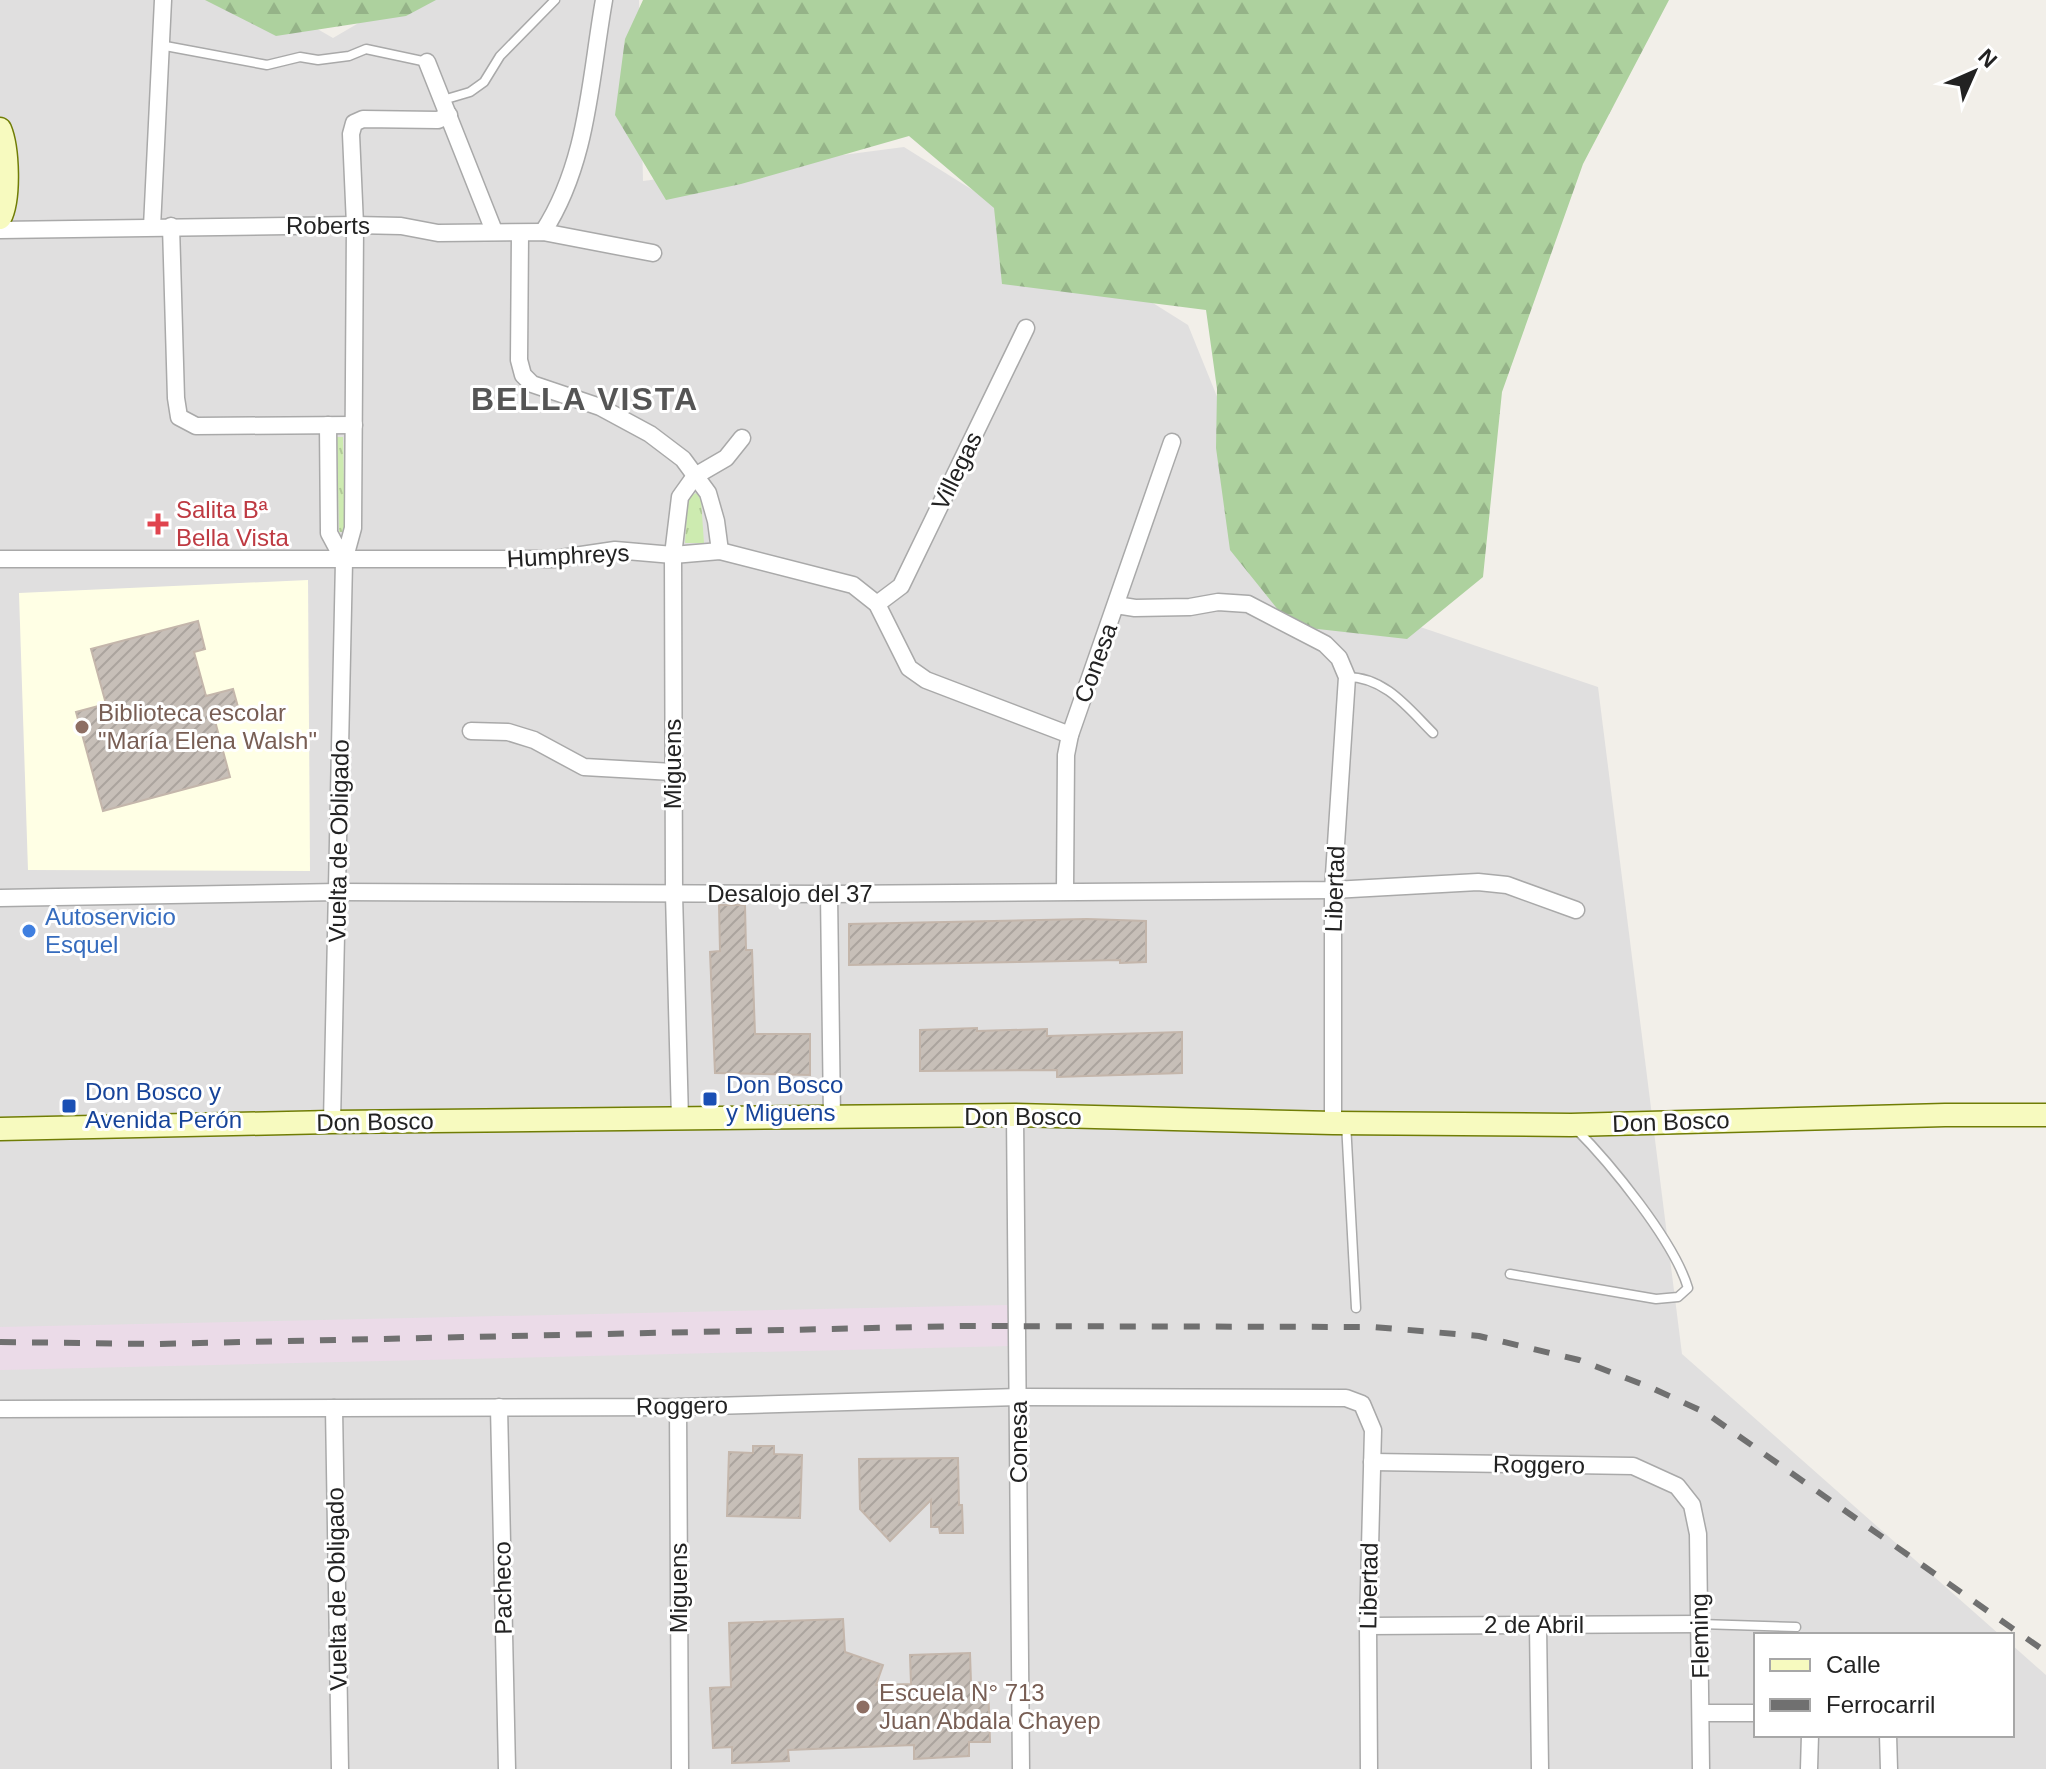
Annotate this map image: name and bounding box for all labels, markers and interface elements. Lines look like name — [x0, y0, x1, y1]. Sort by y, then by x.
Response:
north arrow — [1934, 32, 2014, 112]
text: N — [1973, 44, 2002, 73]
street label: Roberts — [286, 212, 370, 239]
district label: BELLA VISTA — [471, 381, 699, 417]
street label: Villegas — [926, 427, 987, 514]
place label: Salita Bª Bella Vista — [176, 496, 290, 551]
marker: Salita Bª Bella Vista — [147, 513, 169, 535]
street label: Humphreys — [506, 539, 630, 572]
street label: Conesa — [1069, 619, 1123, 706]
place label: Biblioteca escolar "María Elena Walsh" — [98, 699, 317, 754]
marker: Biblioteca escolar "María Elena Walsh" — [73, 718, 91, 736]
street label: Miguens — [659, 719, 686, 809]
street label: Vuelta de Obligado — [323, 739, 354, 943]
street label: Libertad — [1319, 845, 1350, 933]
street label: Desalojo del 37 — [707, 880, 873, 907]
place label: Autoservicio Esquel — [45, 903, 176, 958]
marker: Autoservicio Esquel — [20, 922, 38, 940]
place label: Don Bosco y Miguens — [726, 1071, 843, 1126]
place label: Don Bosco y Avenida Perón — [85, 1078, 242, 1133]
marker: Don Bosco y Miguens — [701, 1090, 719, 1108]
marker: Don Bosco y Avenida Perón — [60, 1097, 78, 1115]
street label: Don Bosco — [964, 1103, 1082, 1130]
street label: Don Bosco — [1612, 1106, 1730, 1137]
street label: Don Bosco — [316, 1107, 434, 1136]
street label: Roggero — [636, 1391, 728, 1420]
street label: Conesa — [1005, 1400, 1032, 1483]
street label: Roggero — [1493, 1450, 1585, 1479]
street label: Vuelta de Obligado — [321, 1487, 352, 1691]
street label: Pacheco — [488, 1541, 517, 1635]
street label: Libertad — [1354, 1542, 1383, 1630]
street label: Miguens — [665, 1543, 692, 1633]
street label: Fleming — [1685, 1593, 1714, 1679]
street label: 2 de Abril — [1484, 1611, 1584, 1638]
legend — [1754, 1633, 2014, 1737]
text: Calle — [1826, 1651, 1881, 1678]
place label: Escuela N° 713 Juan Abdala Chayep — [879, 1679, 1101, 1734]
text: Ferrocarril — [1826, 1691, 1935, 1718]
marker: Escuela N° 713 Juan Abdala Chayep — [854, 1698, 872, 1716]

